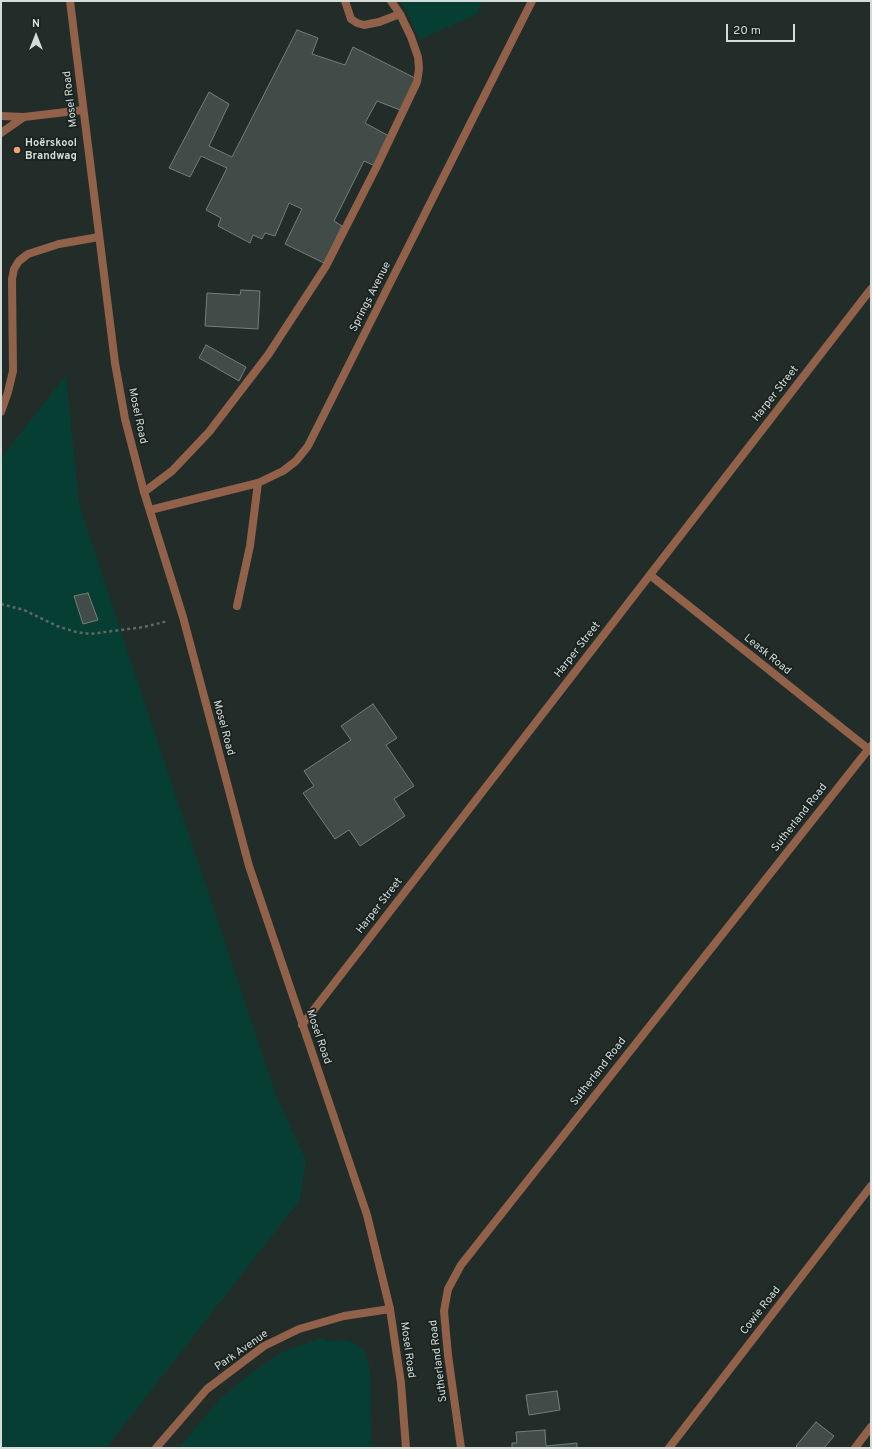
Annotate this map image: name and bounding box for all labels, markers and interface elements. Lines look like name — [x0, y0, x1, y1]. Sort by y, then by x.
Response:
north arrow — [16, 16, 56, 56]
scale bar — [728, 16, 797, 42]
text: N — [32, 17, 40, 31]
text: 20 m — [733, 23, 761, 39]
street label: Mosel Road — [61, 70, 81, 128]
place label: Hoërskool Brandwag — [25, 137, 77, 163]
marker: Hoërskool Brandwag — [12, 145, 22, 155]
street label: Springs Avenue — [348, 260, 394, 334]
street label: Harper Street — [750, 364, 802, 424]
street label: Mosel Road — [125, 387, 149, 445]
street label: Harper Street — [552, 620, 604, 680]
street label: Leask Road — [741, 632, 793, 678]
street label: Mosel Road — [209, 699, 237, 757]
street label: Sutherland Road — [769, 781, 831, 855]
street label: Harper Street — [354, 876, 406, 936]
street label: Mosel Road — [303, 1008, 333, 1066]
street label: Sutherland Road — [568, 1035, 630, 1109]
street label: Cowie Road — [738, 1284, 784, 1338]
street label: Sutherland Road — [427, 1319, 451, 1403]
street label: Mosel Road — [397, 1321, 417, 1379]
street label: Park Avenue — [213, 1328, 271, 1374]

